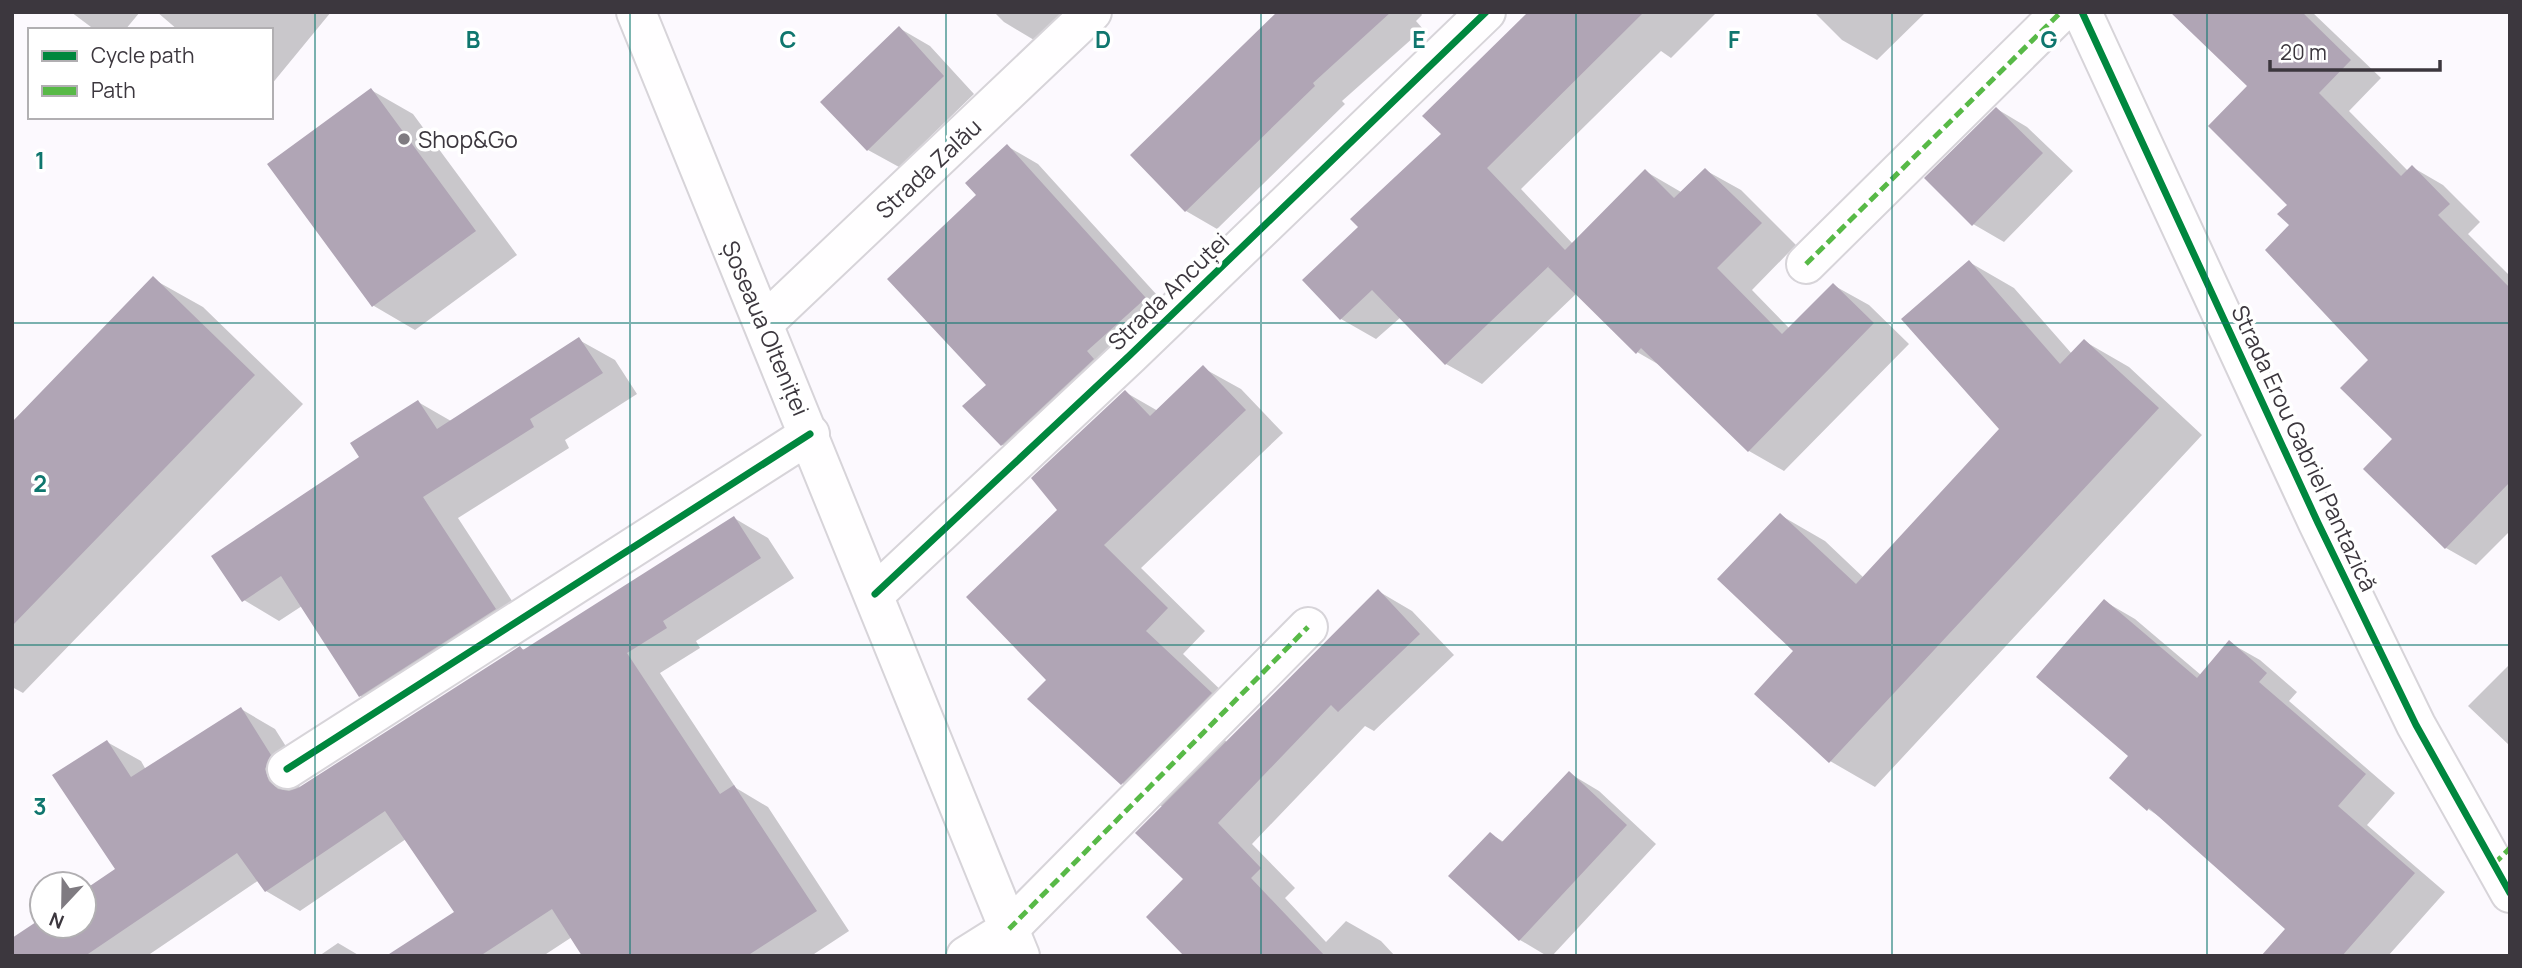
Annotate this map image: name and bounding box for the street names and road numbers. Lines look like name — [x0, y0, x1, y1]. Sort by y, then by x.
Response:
street label: Strada Zalău — [868, 111, 988, 225]
street label: Strada Ancuței — [1100, 225, 1236, 357]
street label: Șoseaua Olteniței — [715, 236, 817, 420]
street label: Strada Erou Gabriel Pantazică — [2224, 300, 2386, 596]

